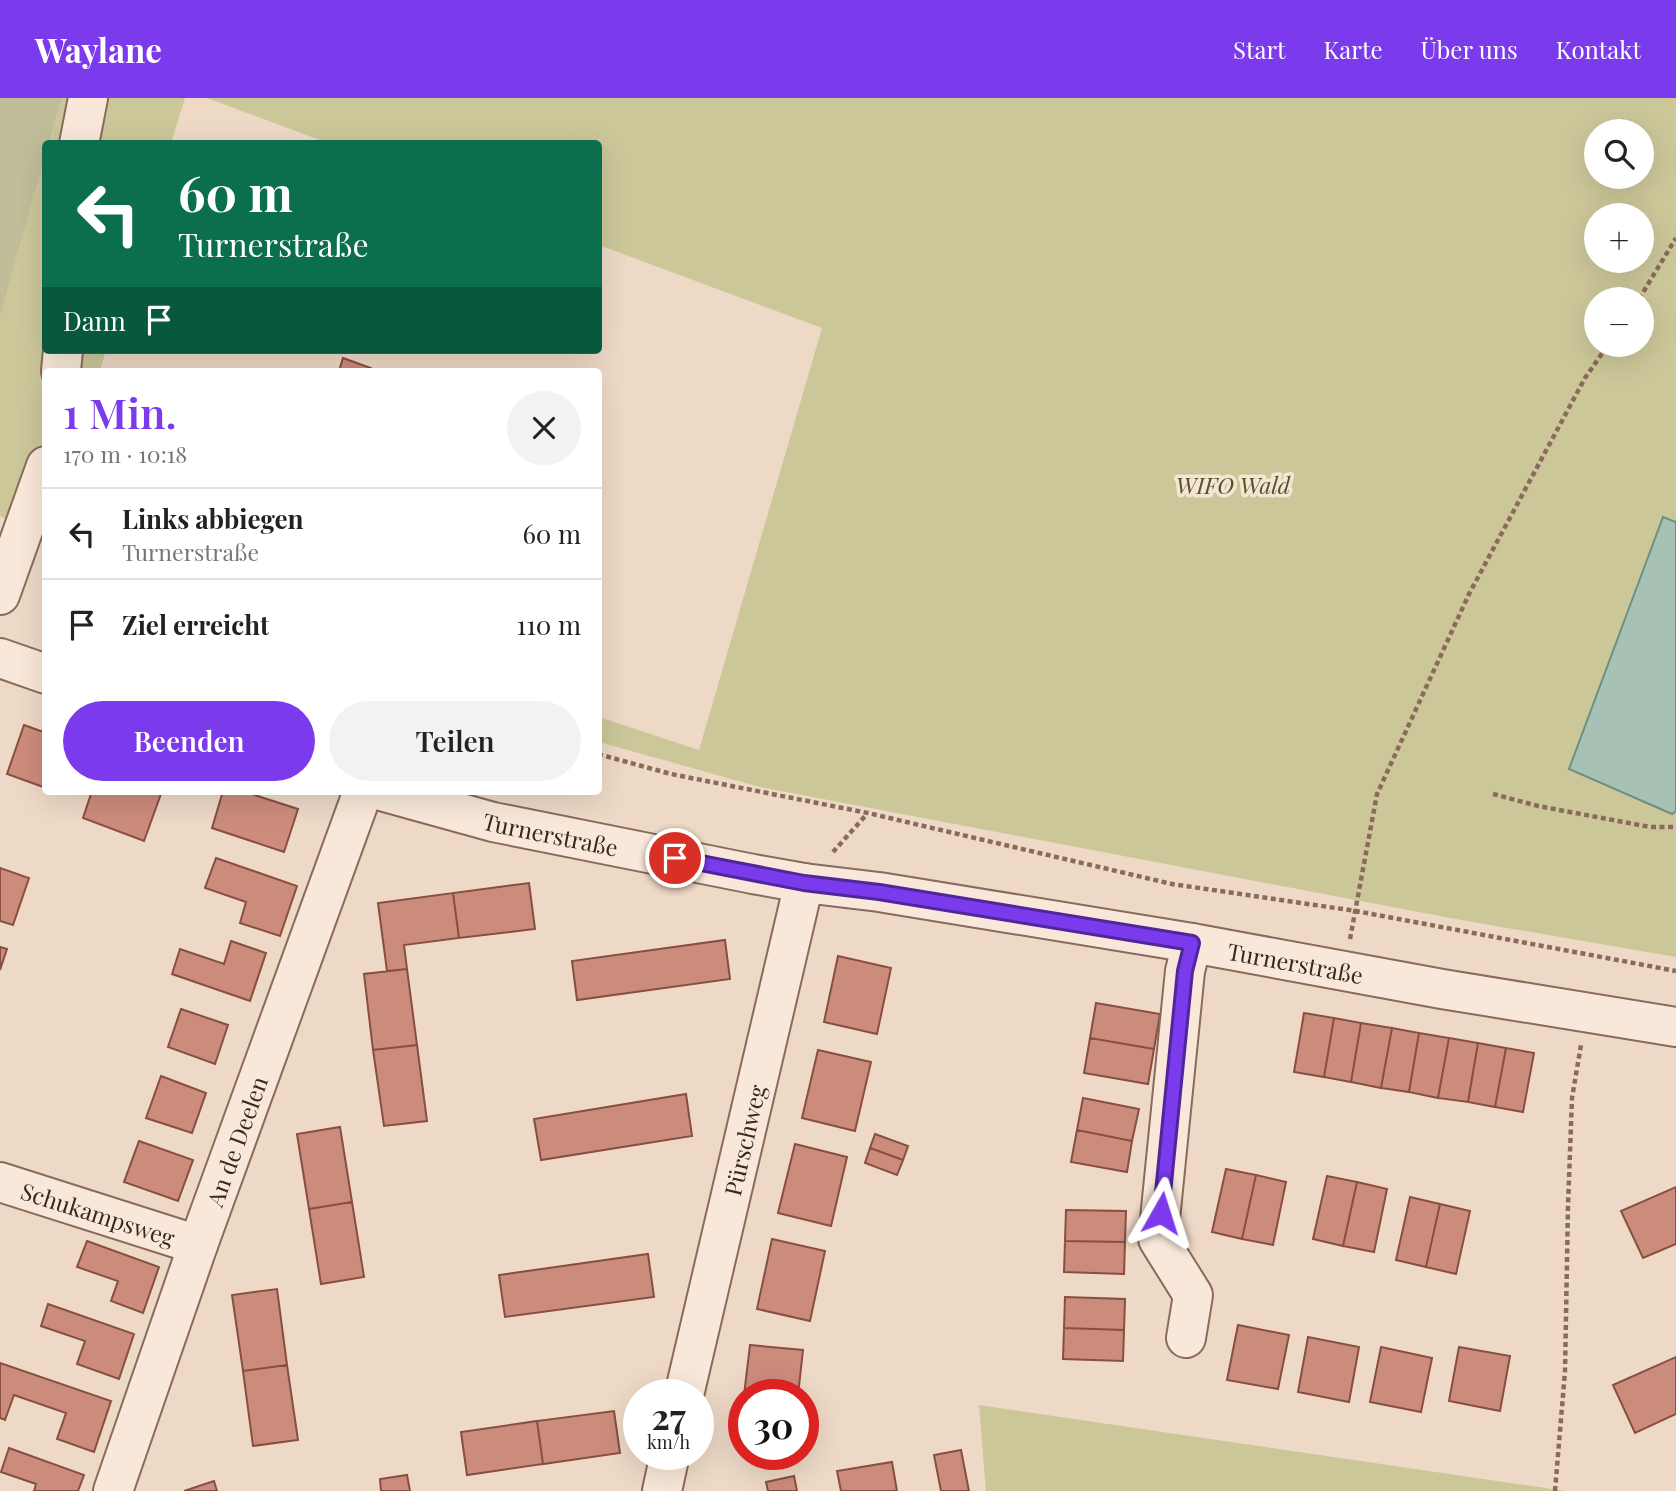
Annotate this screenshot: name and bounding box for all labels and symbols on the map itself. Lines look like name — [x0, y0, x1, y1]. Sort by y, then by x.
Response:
park label: WIFO Wald — [1176, 469, 1291, 500]
street label: Turnerstraße — [479, 804, 621, 862]
pin — [645, 828, 705, 888]
street label: Turnerstraße — [1225, 934, 1366, 990]
street label: An de Deelen — [198, 1071, 274, 1211]
street label: Pürschweg — [716, 1081, 772, 1199]
street label: Schukampsweg — [17, 1174, 179, 1252]
position arrow — [1124, 1176, 1198, 1250]
speed limit sign: 30 — [728, 1379, 819, 1470]

